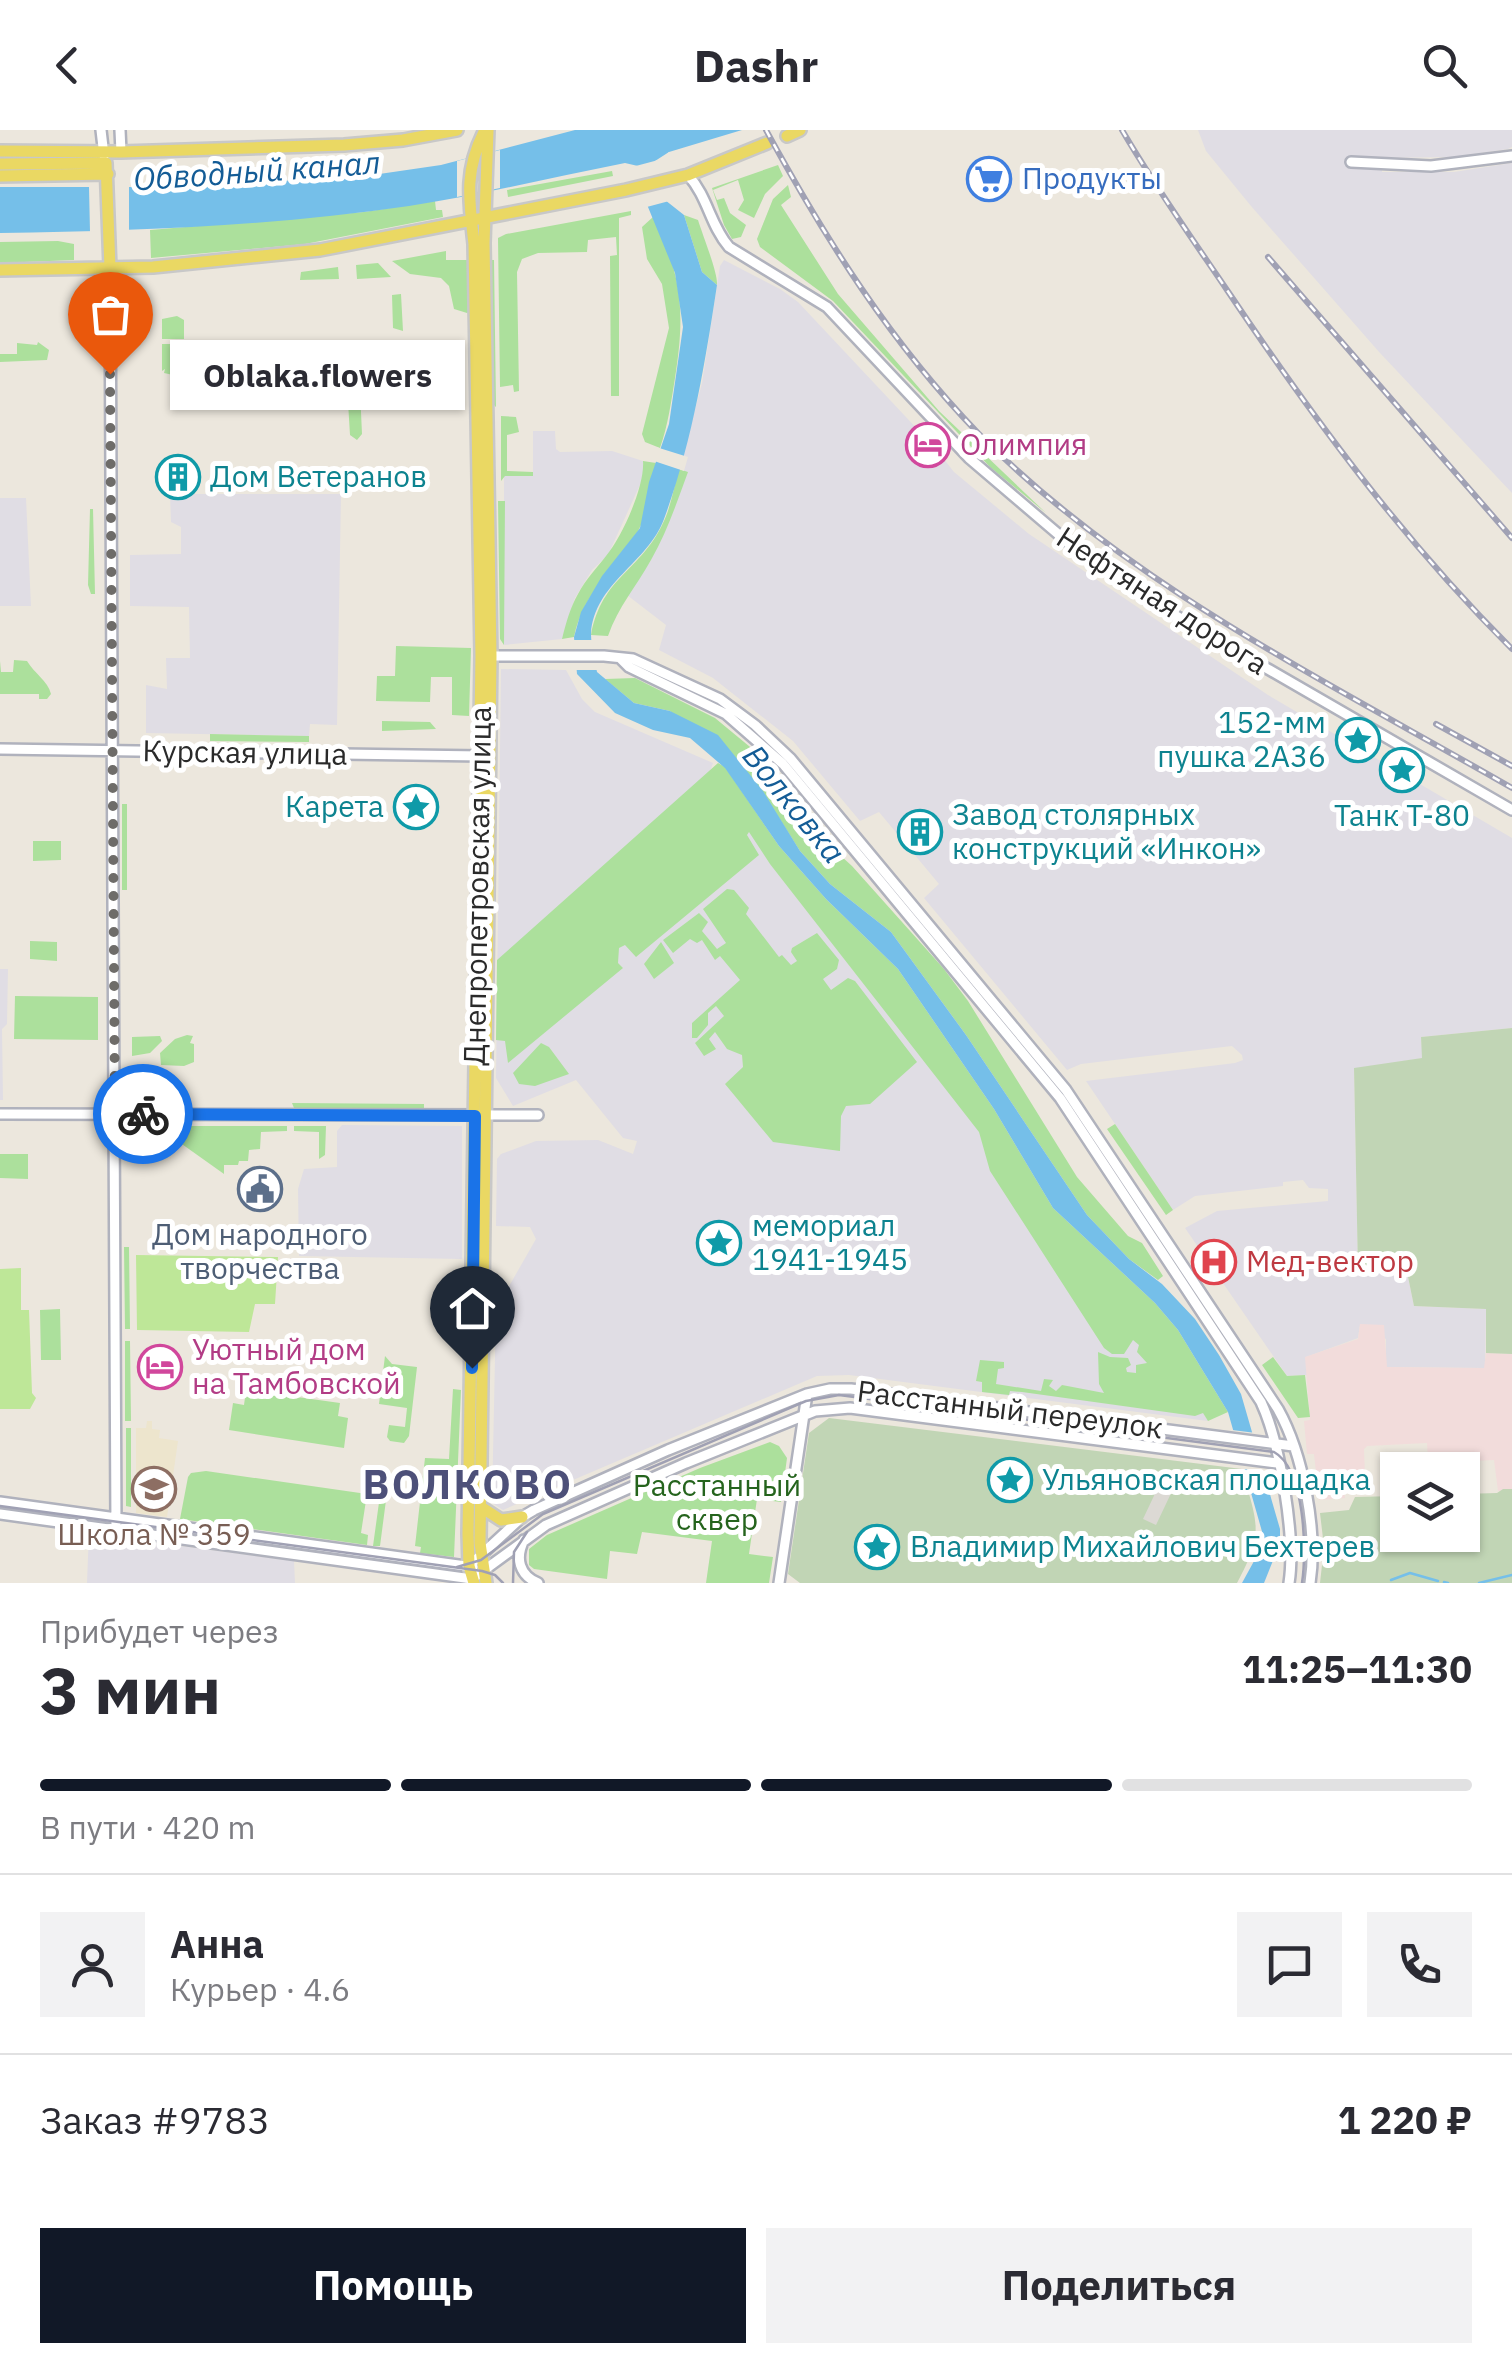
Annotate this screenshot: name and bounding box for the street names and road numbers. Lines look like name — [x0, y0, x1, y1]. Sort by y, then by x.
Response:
street label: Нефтяная дорога — [1050, 517, 1276, 683]
street label: Днепропетровская улица — [454, 706, 499, 1066]
street label: Курская улица — [142, 730, 348, 773]
street label: Расстанный переулок — [855, 1370, 1165, 1447]

